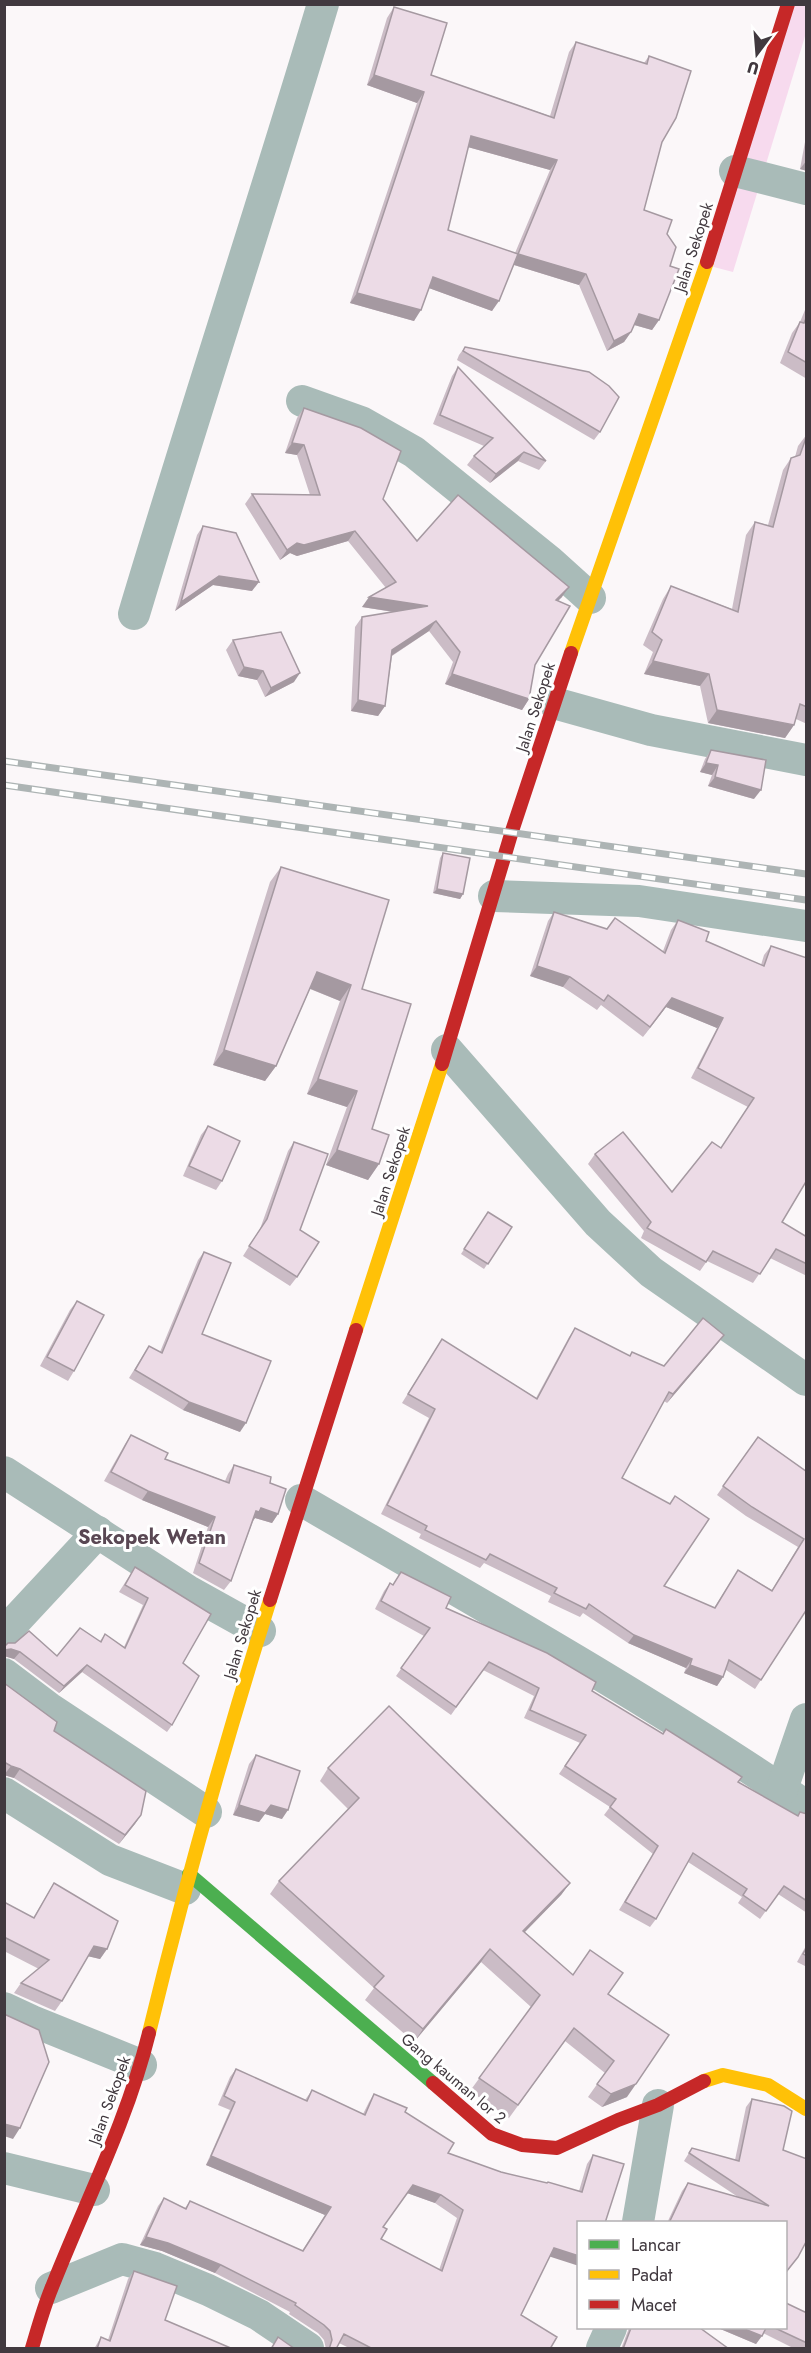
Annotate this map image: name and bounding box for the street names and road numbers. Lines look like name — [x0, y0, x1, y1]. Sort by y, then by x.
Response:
street label: Jalan Sekopek — [668, 198, 719, 297]
street label: Jalan Sekopek — [510, 658, 561, 757]
street label: Jalan Sekopek — [365, 1122, 416, 1221]
street label: Jalan Sekopek — [217, 1585, 267, 1684]
street label: Gang kauman lor 2 — [396, 2028, 511, 2129]
street label: Jalan Sekopek — [82, 2052, 137, 2150]

